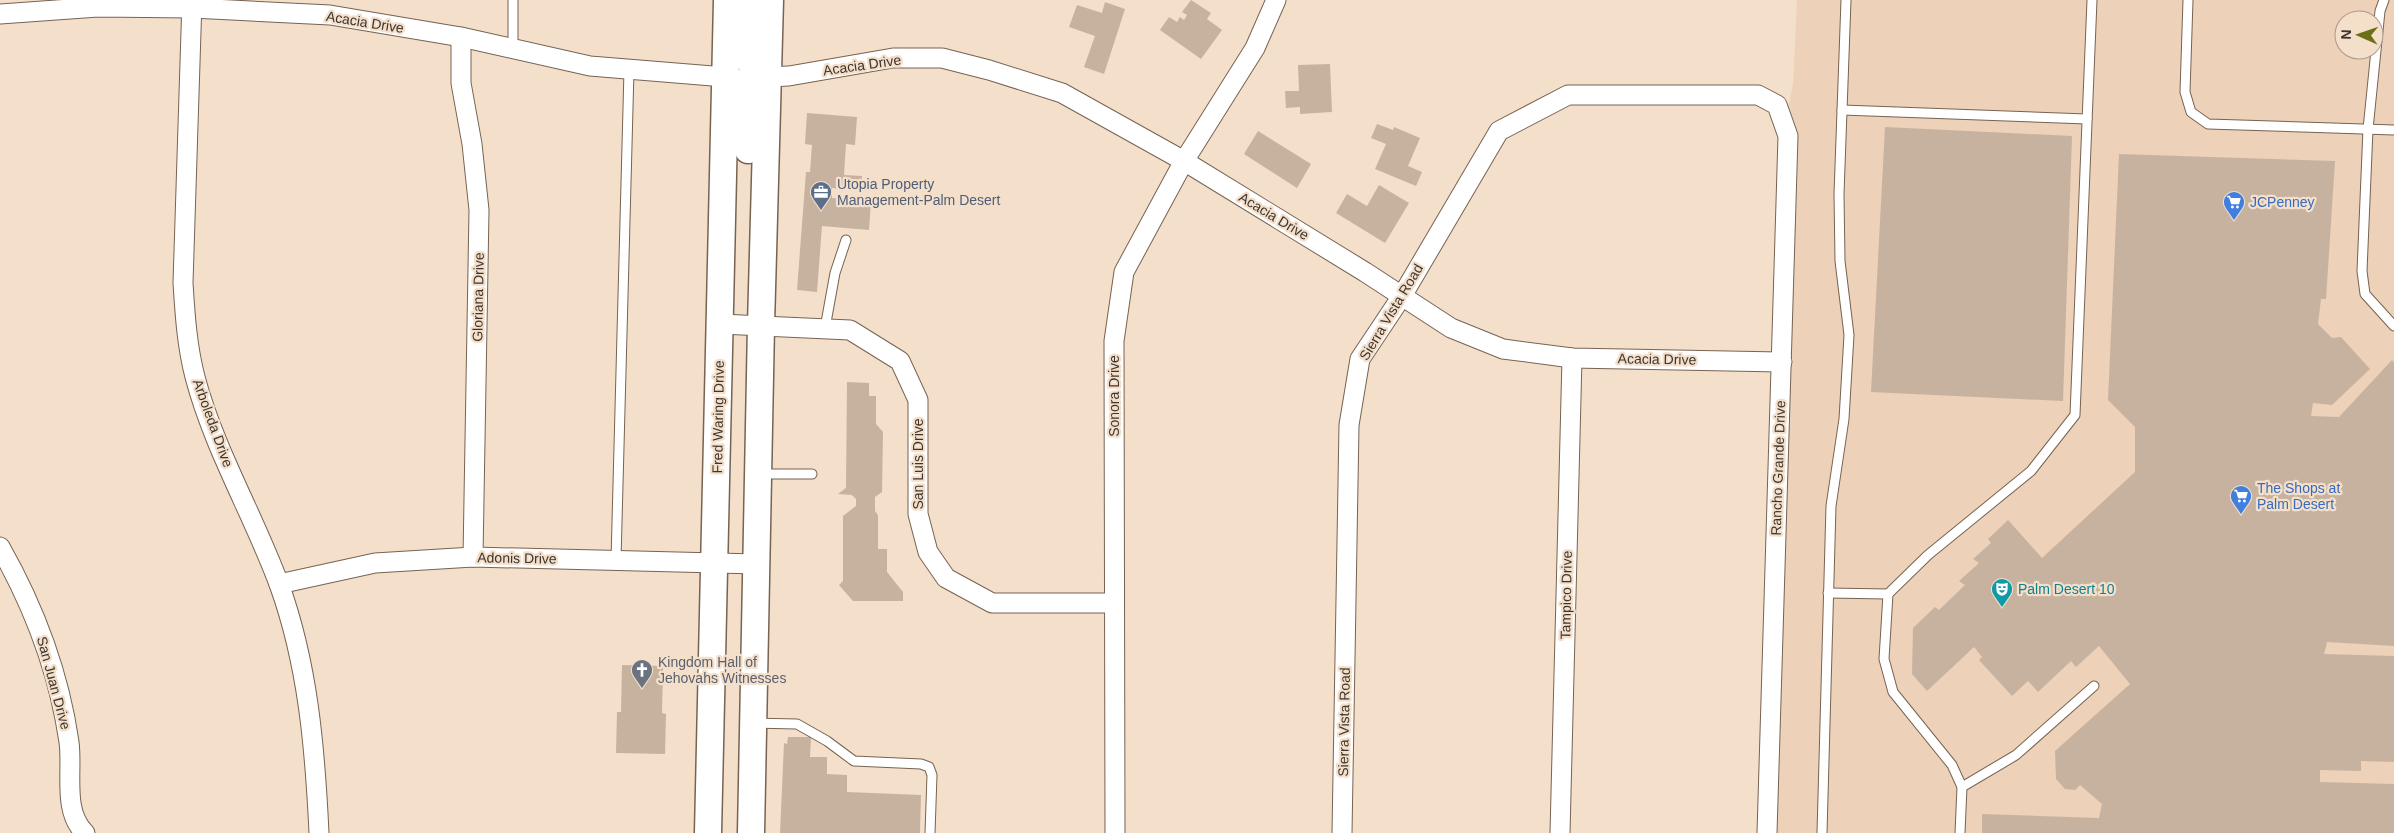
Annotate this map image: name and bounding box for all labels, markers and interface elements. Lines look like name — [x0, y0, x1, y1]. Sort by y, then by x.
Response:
street label: Acacia Drive — [325, 8, 405, 36]
north arrow — [2334, 10, 2384, 60]
text: N — [2338, 29, 2354, 40]
street label: Acacia Drive — [822, 52, 902, 78]
place label: Utopia Property Management-Palm Desert — [837, 176, 1001, 208]
office icon: Utopia Property Management-Palm Desert — [809, 180, 833, 211]
street label: Acacia Drive — [1236, 189, 1312, 243]
supermarket icon: JCPenney — [2222, 190, 2246, 221]
place label: JCPenney — [2250, 194, 2315, 210]
street label: Gloriana Drive — [469, 252, 487, 342]
street label: Sierra Vista Road — [1356, 261, 1426, 363]
street label: Acacia Drive — [1618, 350, 1697, 368]
street label: Sonora Drive — [1106, 355, 1122, 437]
street label: Fred Waring Drive — [709, 360, 727, 474]
street label: Arboleda Drive — [190, 377, 236, 469]
street label: Rancho Grande Drive — [1768, 400, 1788, 536]
street label: San Luis Drive — [910, 418, 926, 510]
place label: The Shops at Palm Desert — [2257, 480, 2340, 512]
supermarket icon: The Shops at Palm Desert — [2229, 484, 2253, 515]
street label: Adonis Drive — [477, 549, 557, 567]
street label: Tampico Drive — [1557, 550, 1575, 639]
theatre icon: Palm Desert 10 — [1990, 577, 2014, 608]
place label: Palm Desert 10 — [2018, 581, 2115, 597]
street label: San Juan Drive — [34, 635, 74, 732]
place label: Kingdom Hall of Jehovahs Witnesses — [658, 654, 786, 686]
church icon: Kingdom Hall of Jehovahs Witnesses — [630, 658, 654, 689]
street label: Sierra Vista Road — [1335, 667, 1353, 777]

